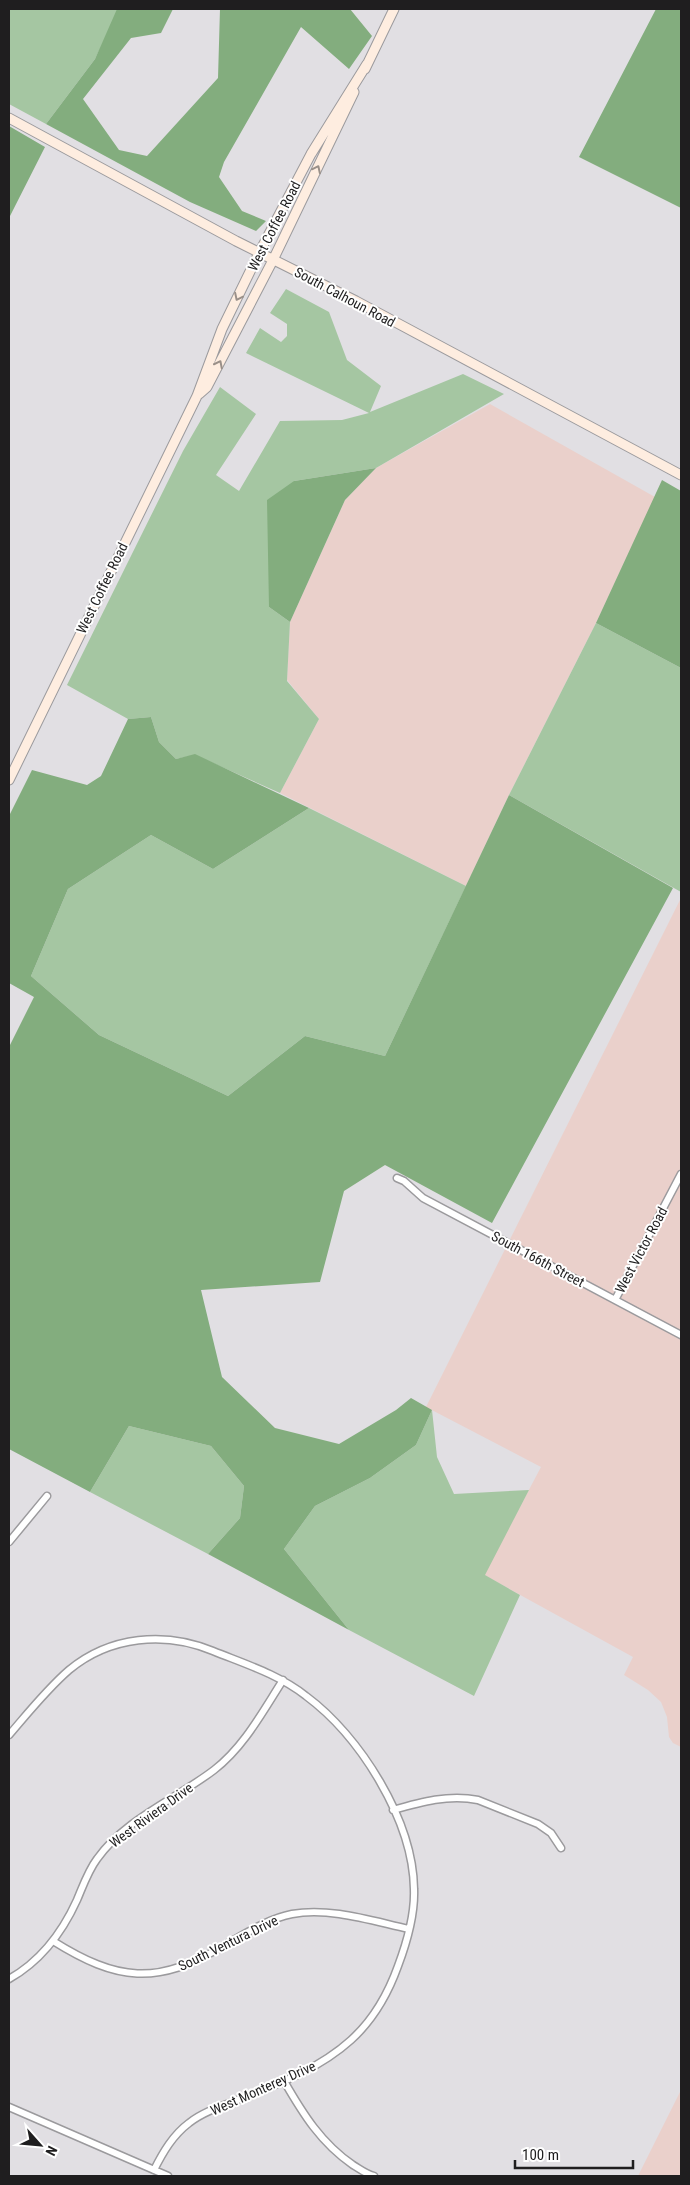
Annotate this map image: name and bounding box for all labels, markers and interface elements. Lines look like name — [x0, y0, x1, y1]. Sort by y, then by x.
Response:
one-way arrow — [311, 165, 322, 174]
street label: West Coffee Road — [244, 178, 304, 274]
street label: South Calhoun Road — [292, 264, 398, 330]
one-way arrow — [234, 291, 244, 300]
one-way arrow — [213, 360, 223, 369]
street label: West Coffee Road — [73, 540, 131, 636]
street label: West Victor Road — [612, 1204, 670, 1296]
street label: South 166th Street — [489, 1228, 587, 1290]
street label: West Riviera Drive — [106, 1779, 196, 1851]
street label: South Ventura Drive — [176, 1912, 281, 1974]
street label: West Monterey Drive — [208, 2057, 318, 2118]
north arrow — [15, 2120, 65, 2170]
scale bar — [515, 2138, 632, 2170]
text: N — [43, 2143, 61, 2158]
text: 100 m — [522, 2146, 559, 2164]

